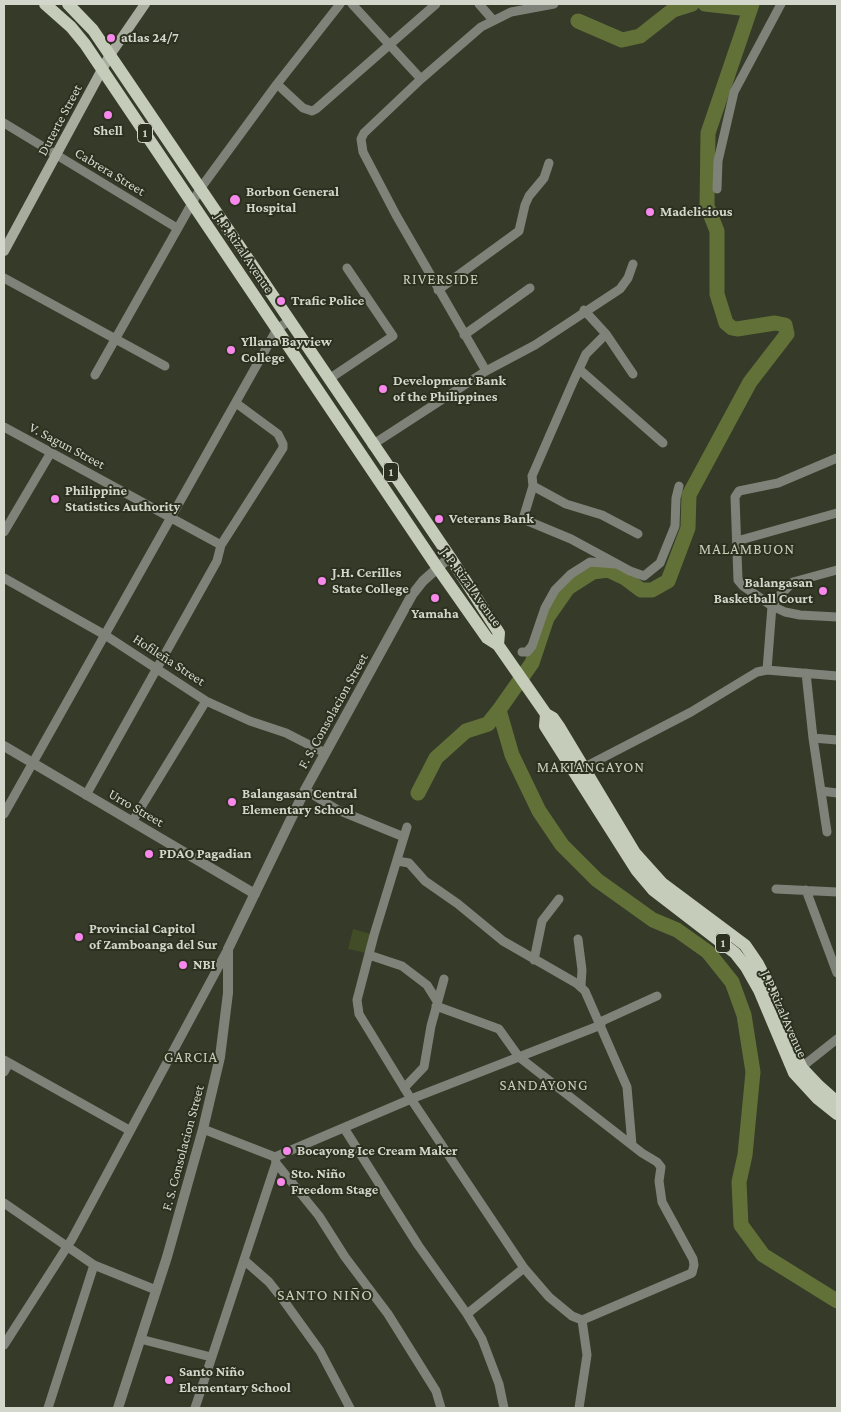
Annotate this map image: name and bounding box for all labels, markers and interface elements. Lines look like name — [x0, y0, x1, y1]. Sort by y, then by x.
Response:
place label: atlas 24/7 — [121, 30, 179, 46]
marker: atlas 24/7 — [105, 32, 117, 44]
street label: Duterte Street — [34, 81, 86, 159]
marker: Shell — [102, 109, 114, 121]
place label: Shell — [93, 123, 123, 139]
road number: 1 — [138, 124, 152, 142]
street label: Cabrera Street — [72, 144, 148, 200]
place label: Borbon General Hospital — [246, 184, 339, 216]
marker: Borbon General Hospital — [228, 193, 242, 207]
place label: Madelicious — [660, 204, 733, 220]
marker: Madelicious — [644, 206, 656, 218]
street label: J. P. Rizal Avenue — [211, 209, 277, 297]
district label: RIVERSIDE — [402, 270, 480, 288]
place label: Trafic Police — [291, 293, 364, 309]
marker: Trafic Police — [275, 295, 287, 307]
place label: Yllana Bayview College — [241, 334, 332, 367]
marker: Yllana Bayview College — [225, 344, 237, 356]
place label: Development Bank of the Philippines — [393, 373, 506, 406]
marker: Development Bank of the Philippines — [377, 383, 389, 395]
street label: V. Sagun Street — [26, 419, 108, 473]
road number: 1 — [384, 462, 398, 482]
place label: Philippine Statistics Authority — [65, 483, 180, 516]
marker: Philippine Statistics Authority — [49, 493, 61, 505]
place label: Veterans Bank — [449, 511, 534, 527]
marker: Veterans Bank — [433, 513, 445, 525]
district label: MALAMBUON — [698, 540, 796, 558]
street label: J. P. Rizal Avenue — [437, 544, 505, 630]
place label: J.H. Cerilles State College — [332, 565, 409, 598]
marker: J.H. Cerilles State College — [316, 575, 328, 587]
place label: Balangasan Basketball Court — [714, 575, 813, 608]
marker: Balangasan Basketball Court — [817, 585, 829, 597]
marker: Yamaha — [429, 592, 441, 604]
place label: Yamaha — [411, 606, 459, 622]
street label: Hofileña Street — [130, 630, 208, 690]
street label: F. S. Consolacion Street — [294, 650, 372, 772]
district label: MAKIANGAYON — [535, 758, 647, 776]
street label: Urro Street — [105, 785, 167, 831]
place label: Balangasan Central Elementary School — [242, 786, 357, 819]
marker: Balangasan Central Elementary School — [226, 796, 238, 808]
place label: PDAO Pagadian — [159, 846, 252, 862]
marker: PDAO Pagadian — [143, 848, 155, 860]
place label: Provincial Capitol of Zamboanga del Sur — [89, 921, 217, 954]
marker: Provincial Capitol of Zamboanga del Sur — [73, 931, 85, 943]
road number: 1 — [716, 934, 730, 952]
place label: NBI — [193, 957, 215, 973]
marker: NBI — [177, 959, 189, 971]
street label: J. P. Rizal Avenue — [757, 968, 811, 1060]
district label: GARCIA — [163, 1048, 219, 1066]
district label: SANDAYONG — [498, 1076, 590, 1094]
street label: F. S. Consolacion Street — [158, 1083, 208, 1213]
place label: Bocayong Ice Cream Maker — [297, 1143, 458, 1159]
marker: Bocayong Ice Cream Maker — [281, 1145, 293, 1157]
place label: Sto. Niño Freedom Stage — [291, 1166, 378, 1198]
marker: Sto. Niño Freedom Stage — [275, 1176, 287, 1188]
district label: SANTO NIÑO — [276, 1285, 374, 1305]
place label: Santo Niño Elementary School — [179, 1364, 291, 1396]
marker: Santo Niño Elementary School — [163, 1374, 175, 1386]

